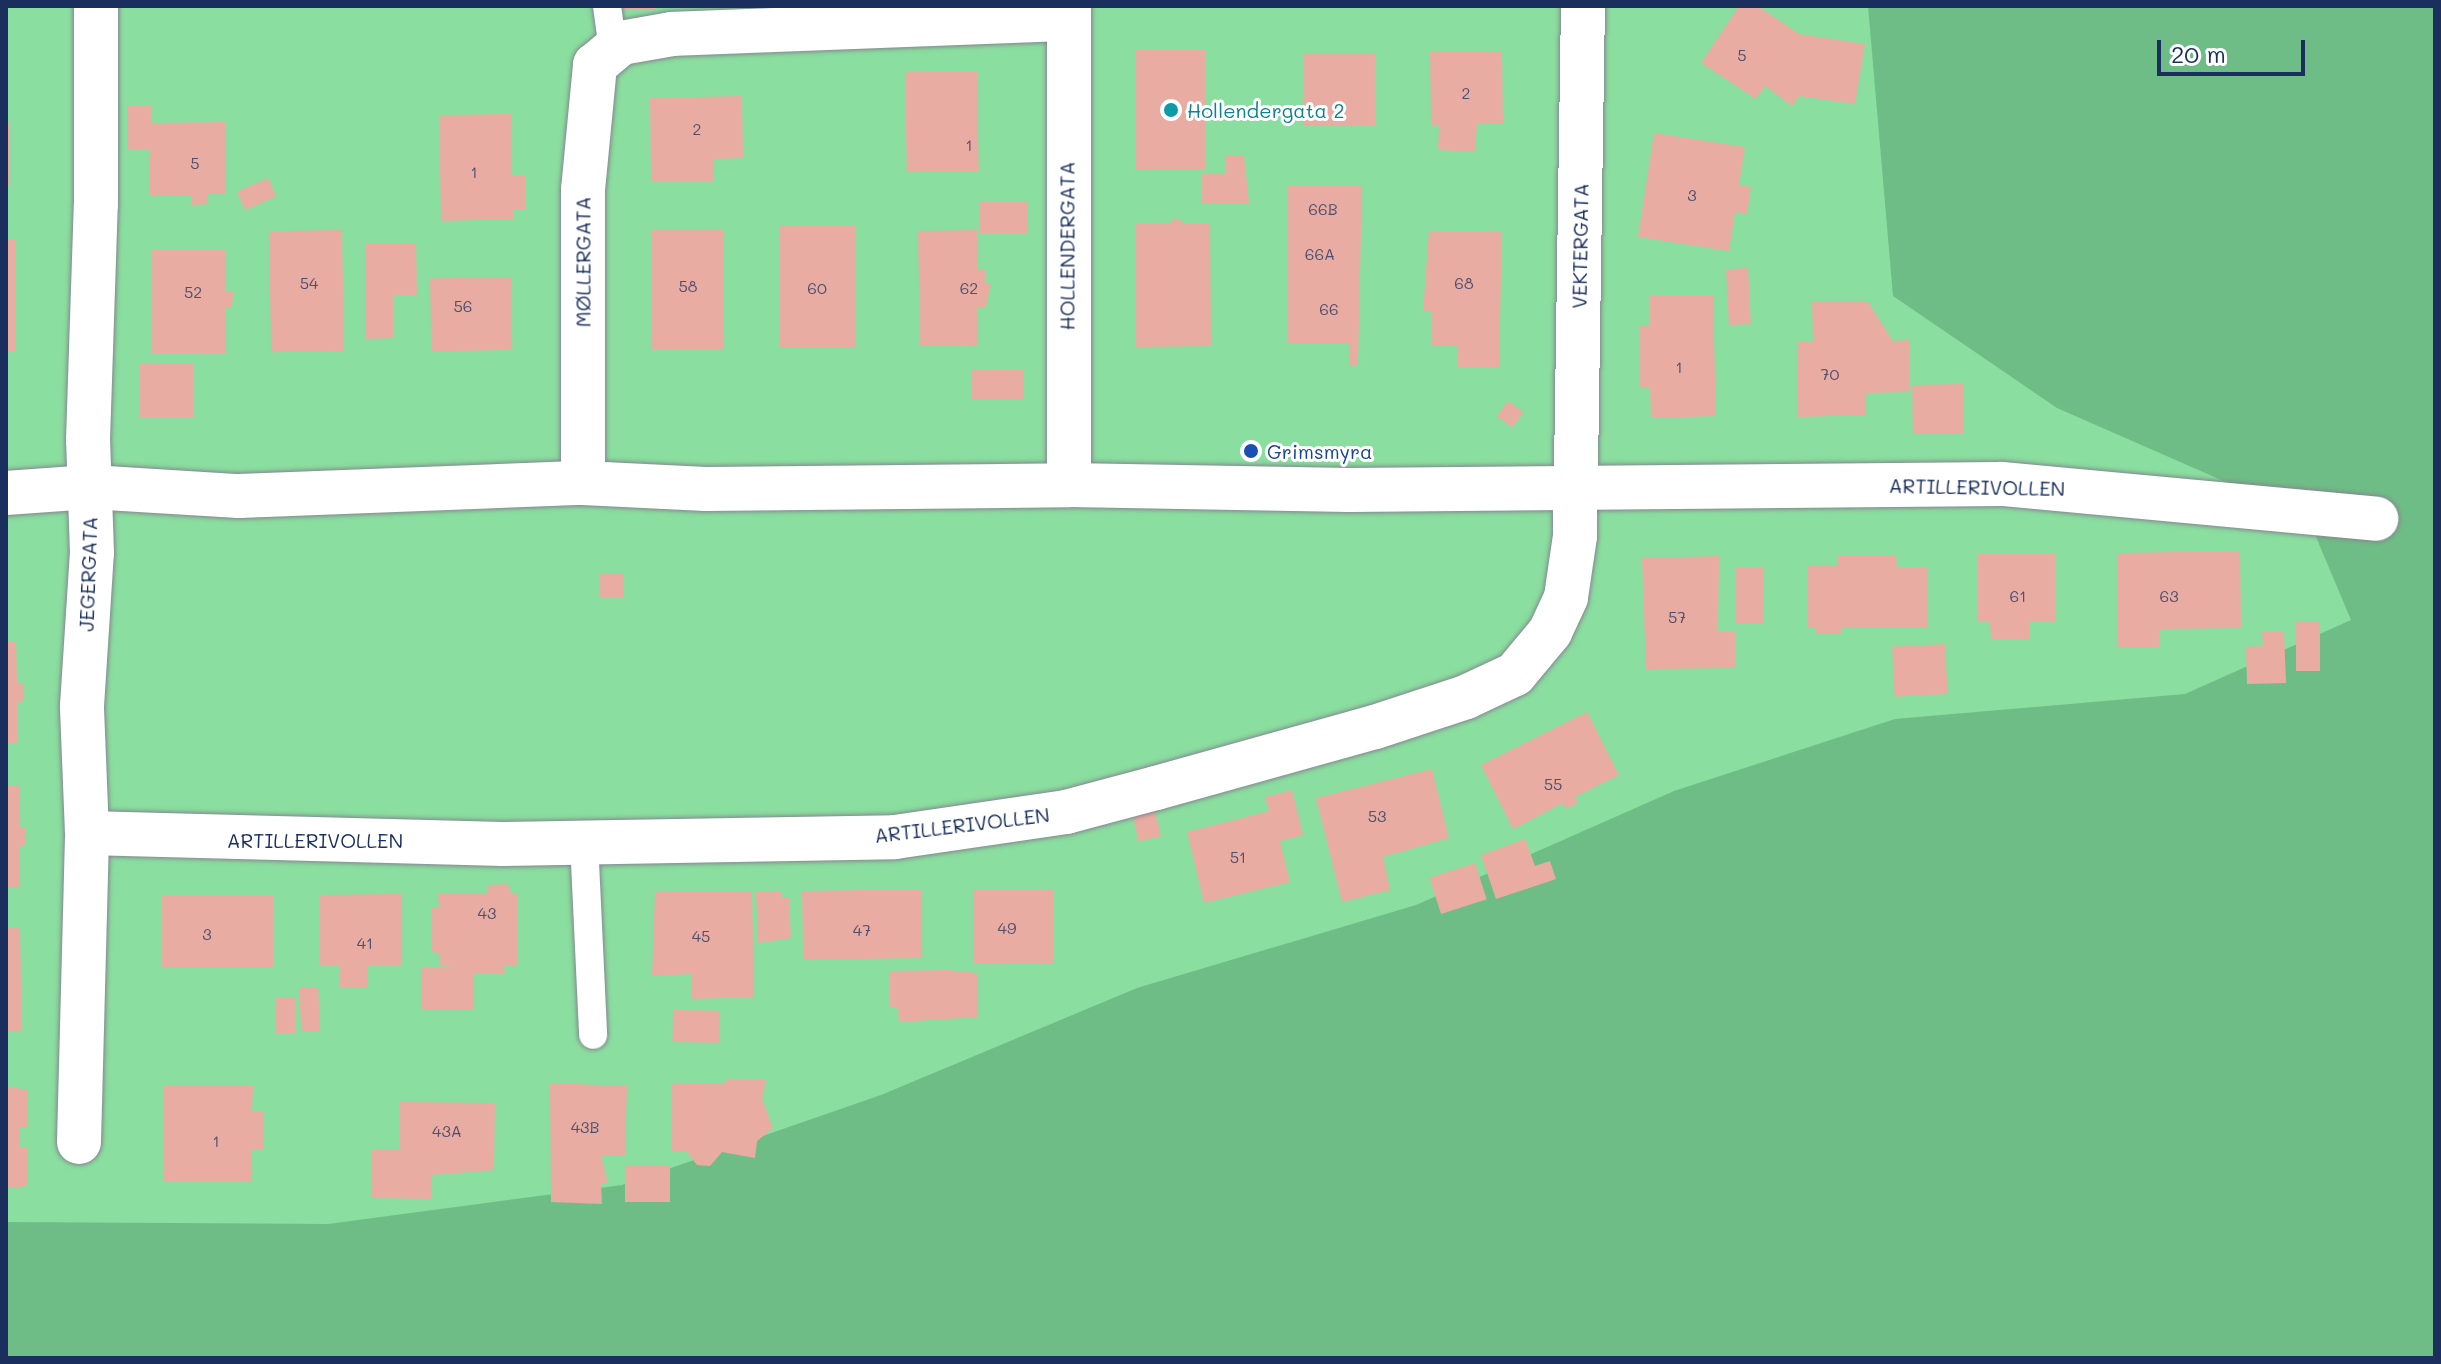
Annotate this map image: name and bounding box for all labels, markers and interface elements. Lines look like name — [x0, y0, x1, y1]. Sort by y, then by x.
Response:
scale bar — [2161, 24, 2309, 74]
text: 20 m — [2171, 38, 2226, 69]
house number: 5 — [1737, 45, 1747, 65]
house number: 2 — [1462, 83, 1470, 103]
place label: Hollendergata 2 — [1187, 98, 1345, 122]
marker: Hollendergata 2 — [1162, 101, 1180, 119]
house number: 2 — [693, 119, 701, 139]
house number: 1 — [965, 135, 973, 155]
house number: 5 — [190, 153, 200, 173]
street label: HOLLENDERGATA — [1055, 161, 1079, 331]
house number: 1 — [470, 162, 478, 182]
street label: VEKTERGATA — [1567, 183, 1593, 309]
house number: 3 — [1687, 185, 1697, 205]
street label: MØLLERGATA — [571, 197, 595, 327]
house number: 66B — [1308, 199, 1338, 219]
house number: 66A — [1305, 244, 1335, 264]
house number: 54 — [300, 273, 318, 293]
house number: 68 — [1454, 273, 1474, 293]
house number: 58 — [678, 276, 698, 296]
house number: 60 — [807, 278, 827, 298]
house number: 62 — [960, 278, 978, 298]
house number: 52 — [184, 282, 202, 302]
house number: 56 — [454, 296, 472, 316]
house number: 66 — [1319, 299, 1339, 319]
house number: 1 — [1675, 357, 1683, 377]
house number: 70 — [1821, 364, 1839, 384]
place label: Grimsmyra — [1267, 439, 1373, 463]
marker: Grimsmyra — [1242, 442, 1260, 460]
street label: ARTILLERIVOLLEN — [1889, 473, 2065, 501]
street label: JEGERGATA — [74, 516, 102, 632]
house number: 61 — [2010, 586, 2026, 606]
house number: 63 — [2159, 586, 2179, 606]
house number: 57 — [1668, 607, 1686, 627]
house number: 55 — [1544, 774, 1562, 794]
street label: ARTILLERIVOLLEN — [873, 802, 1051, 848]
house number: 53 — [1368, 806, 1386, 826]
street label: ARTILLERIVOLLEN — [227, 828, 403, 852]
house number: 51 — [1230, 847, 1246, 867]
house number: 43 — [478, 903, 496, 923]
house number: 49 — [998, 918, 1016, 938]
house number: 47 — [853, 920, 871, 940]
house number: 3 — [202, 924, 212, 944]
house number: 45 — [692, 926, 710, 946]
house number: 41 — [357, 933, 373, 953]
house number: 43B — [571, 1117, 599, 1137]
house number: 43A — [432, 1121, 462, 1141]
house number: 1 — [212, 1131, 220, 1151]

